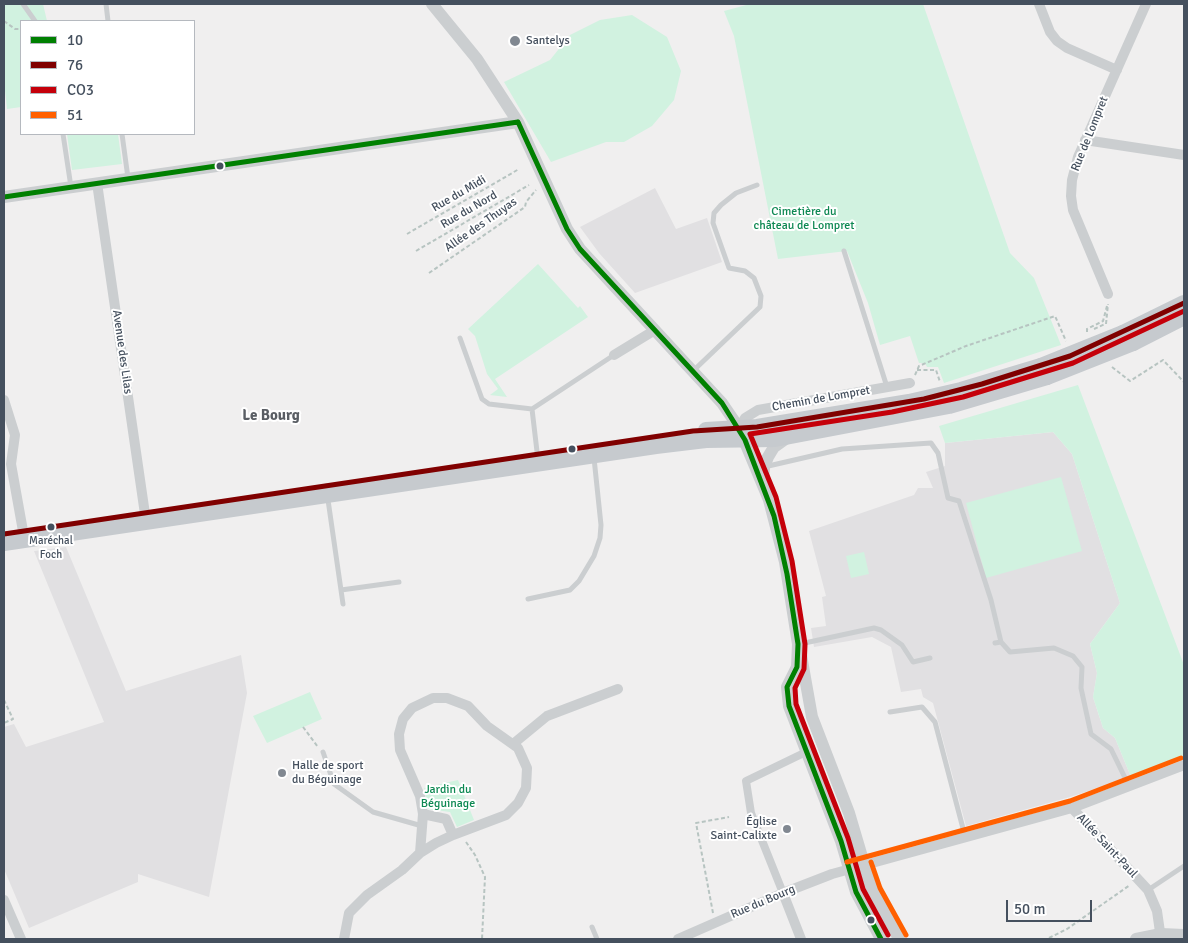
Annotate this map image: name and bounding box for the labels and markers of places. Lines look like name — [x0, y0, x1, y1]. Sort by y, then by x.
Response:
marker: Santelys — [508, 34, 522, 48]
place label: Santelys — [526, 34, 570, 48]
unlabelled marker — [215, 161, 225, 171]
unlabelled marker — [567, 444, 577, 454]
marker: Maréchal Foch — [46, 522, 56, 532]
place label: Maréchal Foch — [29, 534, 73, 560]
place label: Halle de sport du Béguinage — [292, 759, 363, 787]
marker: Halle de sport du Béguinage — [276, 767, 288, 779]
place label: Église Saint-Calixte — [710, 815, 777, 843]
marker: Église Saint-Calixte — [781, 823, 793, 835]
unlabelled marker — [866, 915, 876, 925]

